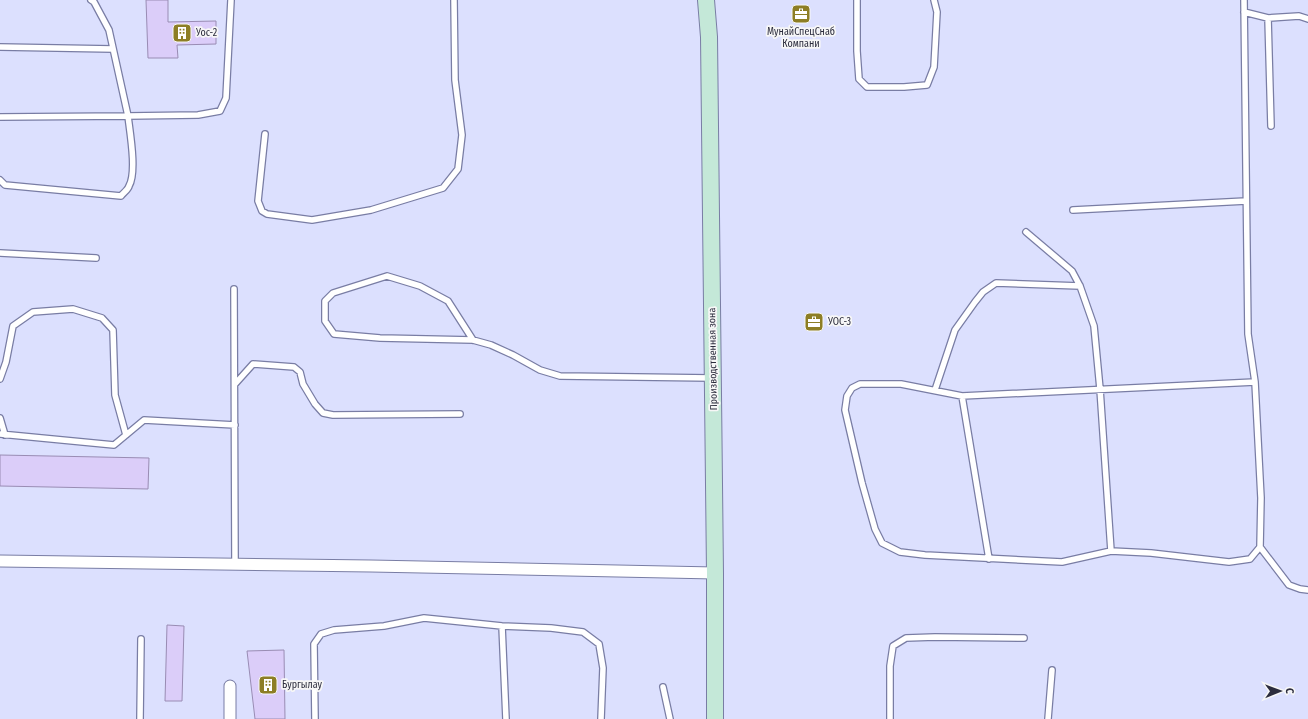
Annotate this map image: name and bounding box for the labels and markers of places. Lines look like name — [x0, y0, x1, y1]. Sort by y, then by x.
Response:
office icon: МунайСпецСнаб Компани — [790, 3, 812, 25]
building icon: Уос-2 — [171, 22, 193, 44]
place label: МунайСпецСнаб Компани — [767, 26, 835, 50]
place label: Уос-2 — [195, 27, 218, 39]
office icon: УОС-3 — [803, 311, 825, 333]
place label: УОС-3 — [827, 316, 852, 328]
building icon: Бургылау — [257, 674, 279, 696]
place label: Бургылау — [282, 679, 322, 691]

